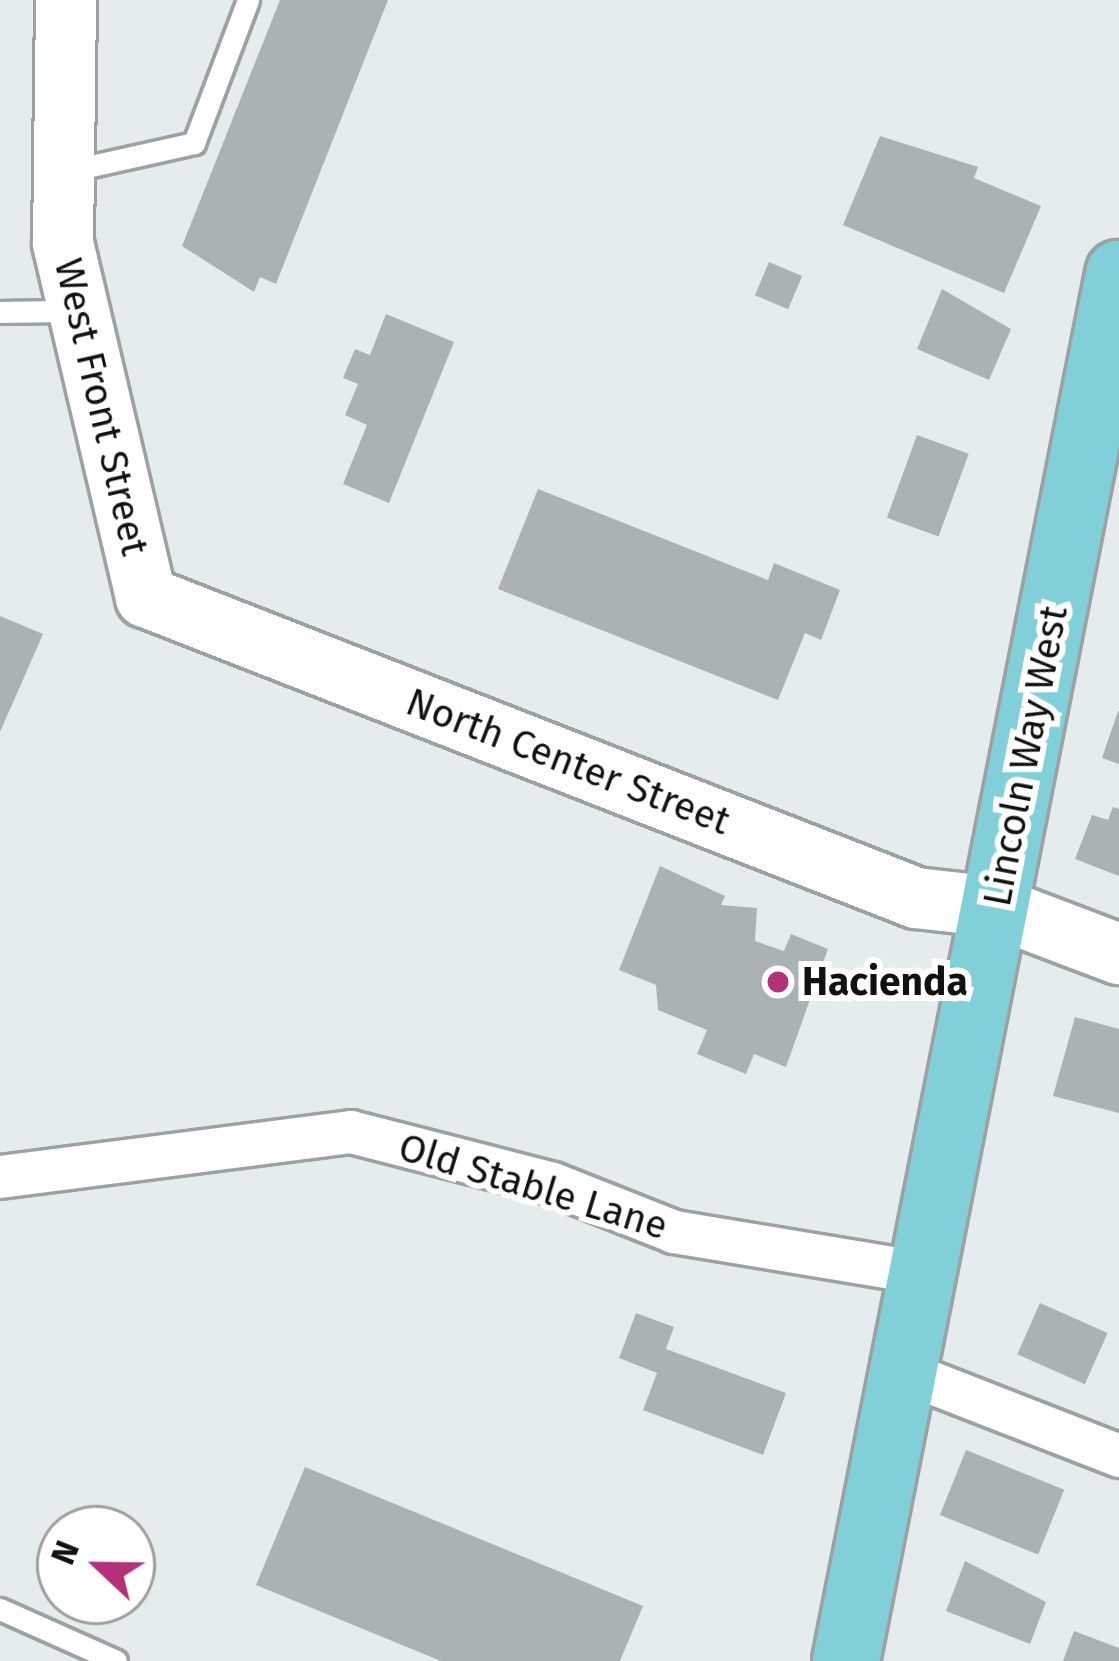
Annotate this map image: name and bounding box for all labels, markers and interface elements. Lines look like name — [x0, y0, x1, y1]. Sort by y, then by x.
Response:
street label: West Front Street — [44, 254, 158, 560]
street label: Lincoln Way West — [974, 602, 1078, 910]
street label: North Center Street — [400, 679, 736, 845]
place label: Hacienda — [802, 959, 968, 1005]
marker: Hacienda — [765, 969, 791, 995]
street label: Old Stable Lane — [393, 1124, 673, 1250]
north arrow — [36, 1505, 156, 1625]
text: N — [43, 1535, 88, 1570]

